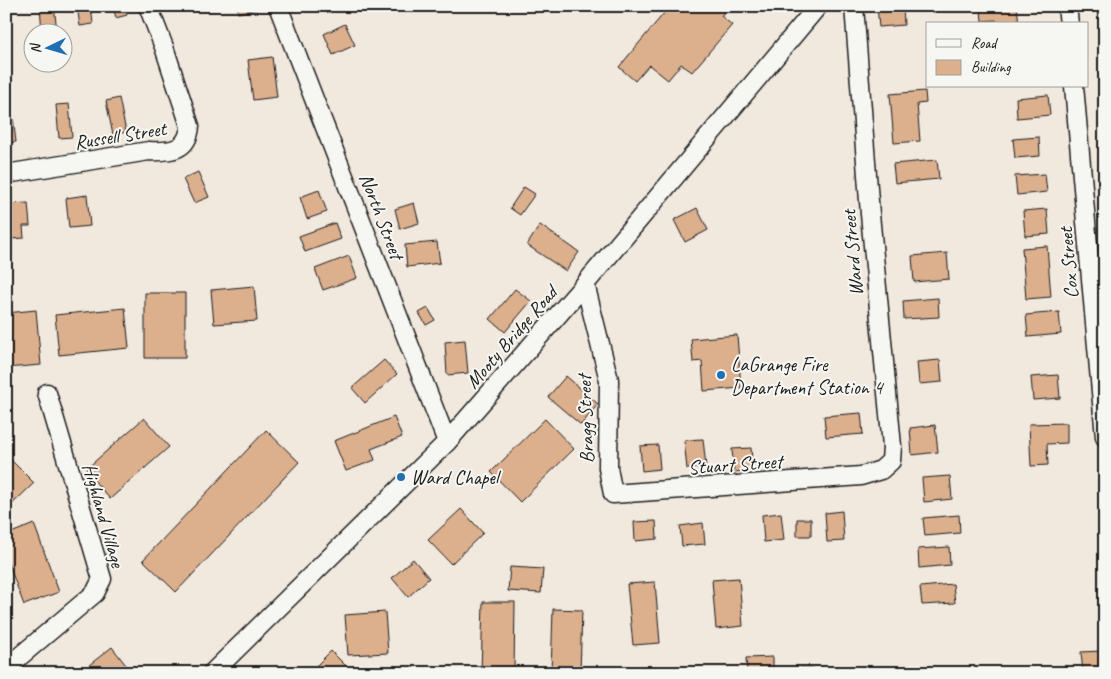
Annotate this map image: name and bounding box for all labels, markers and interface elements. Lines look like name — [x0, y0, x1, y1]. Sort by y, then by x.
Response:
north arrow — [22, 22, 72, 72]
legend — [926, 22, 1088, 88]
text: Road — [971, 34, 998, 53]
text: N — [26, 42, 44, 54]
text: Building — [971, 58, 1011, 77]
street label: Russell Street — [72, 116, 170, 155]
street label: North Street — [354, 170, 411, 266]
street label: Ward Street — [836, 207, 869, 297]
street label: Cox Street — [1053, 224, 1084, 300]
street label: Mooty Bridge Road — [460, 278, 565, 394]
place label: LaGrange Fire Department Station 4 — [731, 352, 885, 400]
marker: LaGrange Fire Department Station 4 — [715, 369, 727, 381]
street label: Bragg Street — [571, 371, 600, 464]
street label: Stuart Street — [687, 449, 786, 480]
street label: Highland Village — [77, 460, 131, 572]
place label: Ward Chapel — [411, 465, 502, 490]
marker: Ward Chapel — [395, 471, 407, 483]

